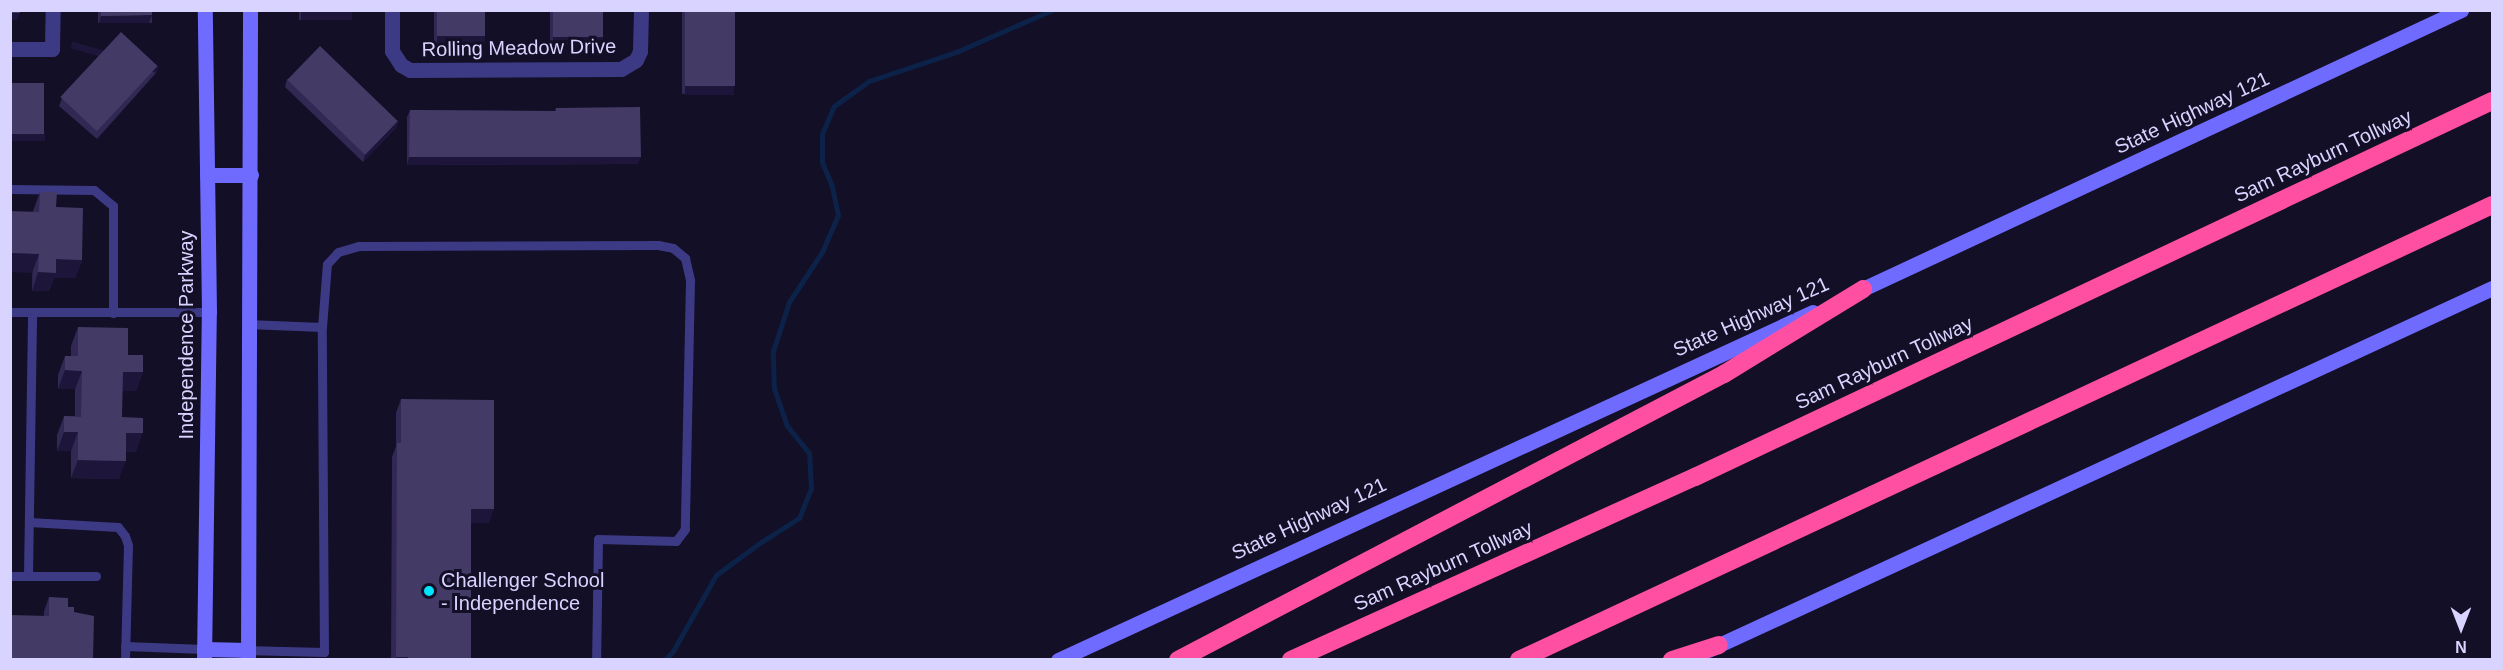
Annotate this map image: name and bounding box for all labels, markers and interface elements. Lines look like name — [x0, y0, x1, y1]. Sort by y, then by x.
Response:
street label: Rolling Meadow Drive — [422, 34, 616, 62]
street label: State Highway 121 — [2111, 67, 2273, 159]
street label: Sam Rayburn Tollway — [2230, 104, 2416, 208]
street label: Independence Parkway — [174, 230, 198, 440]
street label: State Highway 121 — [1669, 272, 1833, 362]
street label: Sam Rayburn Tollway — [1791, 311, 1977, 415]
street label: State Highway 121 — [1228, 473, 1390, 565]
street label: Sam Rayburn Tollway — [1350, 516, 1536, 616]
place label: Challenger School - Independence — [441, 568, 604, 615]
marker: Challenger School - Independence — [422, 584, 436, 598]
north arrow — [2431, 598, 2491, 658]
text: N — [2455, 638, 2467, 655]

